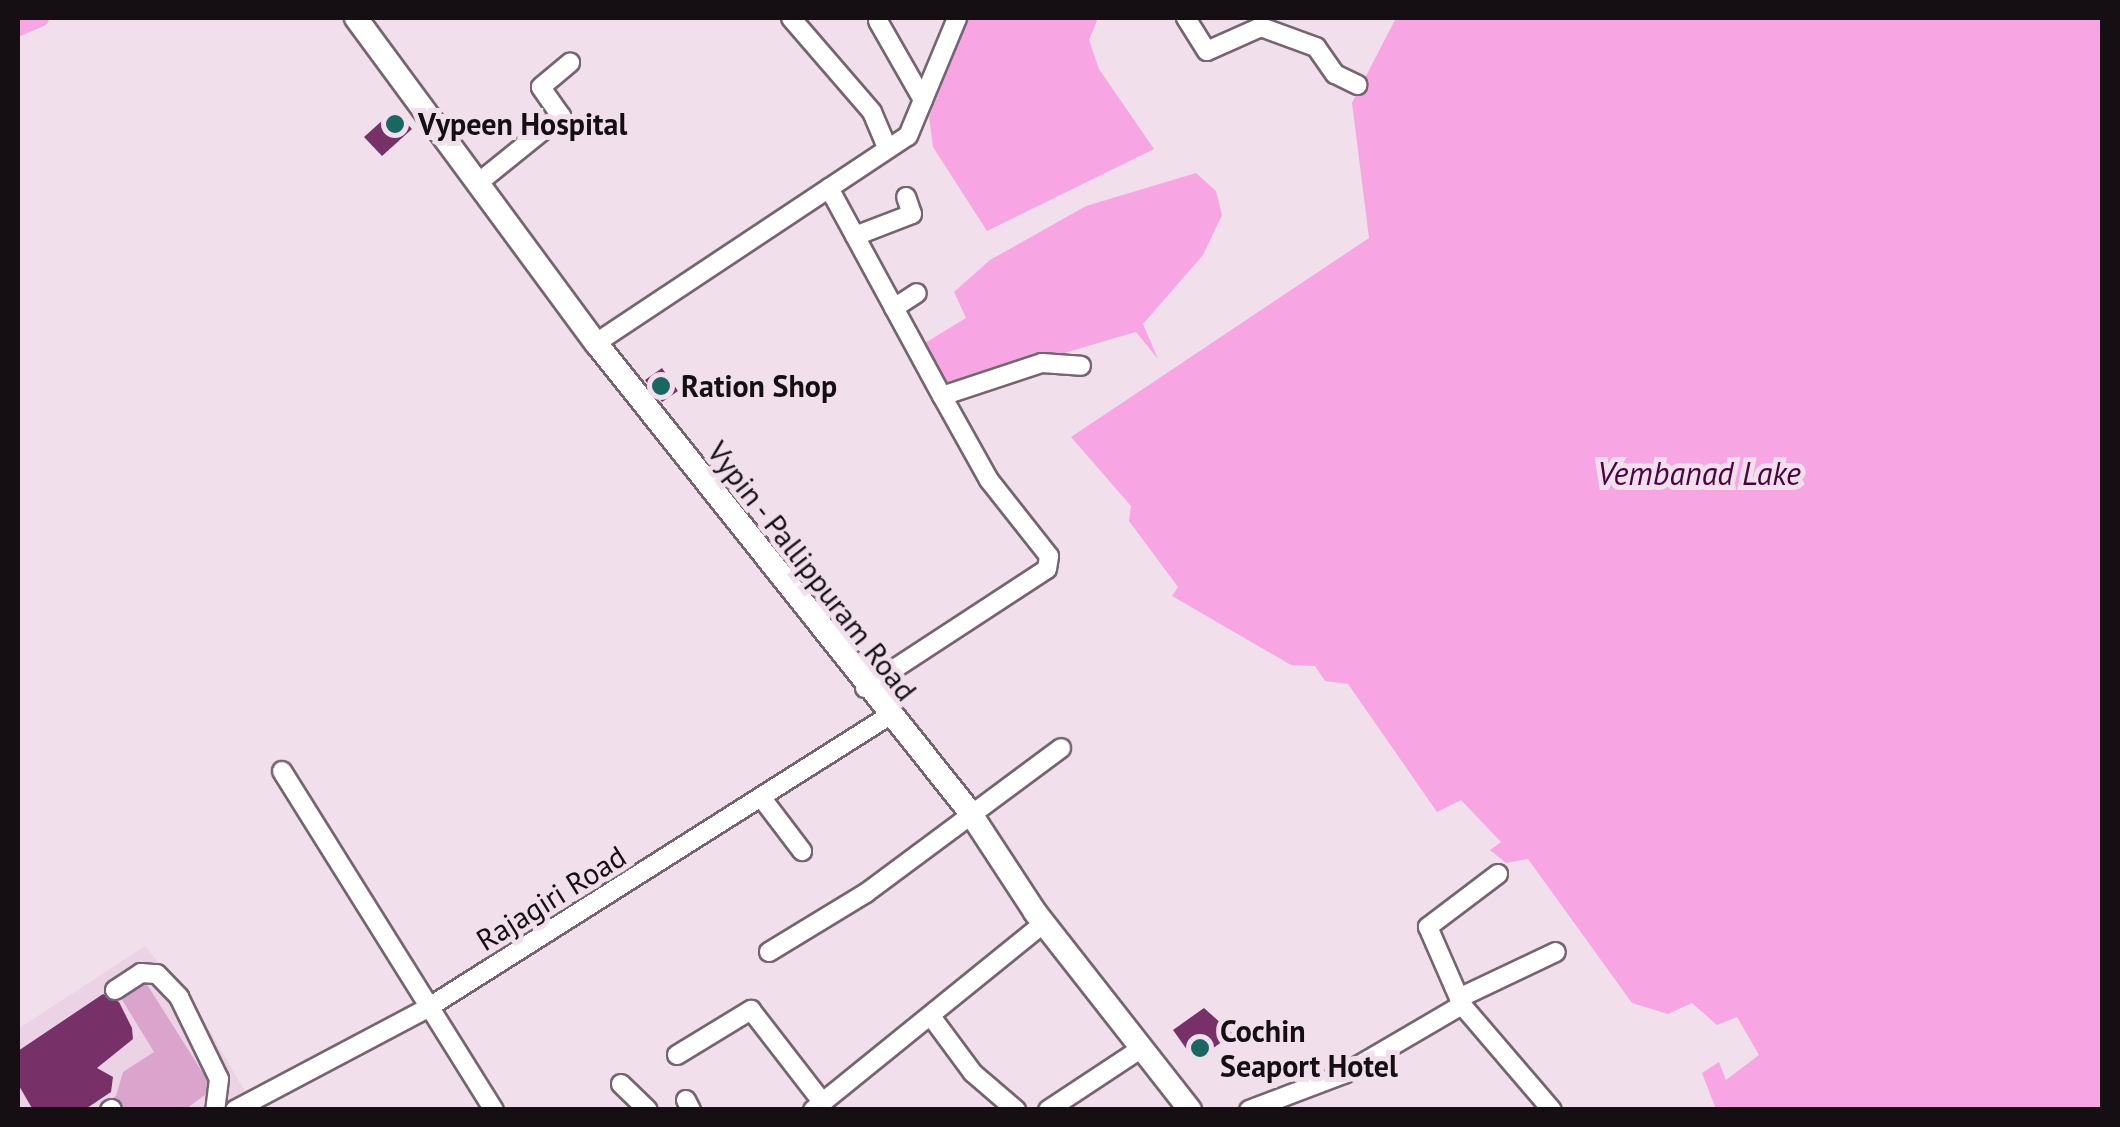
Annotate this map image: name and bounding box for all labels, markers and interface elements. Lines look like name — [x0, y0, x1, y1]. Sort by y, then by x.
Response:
place label: Vypeen Hospital — [418, 106, 627, 142]
marker: Vypeen Hospital — [382, 111, 408, 137]
place label: Ration Shop — [681, 368, 837, 404]
marker: Ration Shop — [650, 375, 672, 397]
street label: Vypin - Pallippuram Road — [698, 432, 926, 710]
water label: Vembanad Lake — [1597, 454, 1801, 492]
street label: Rajagiri Road — [470, 838, 632, 958]
place label: Cochin Seaport Hotel — [1220, 1013, 1398, 1084]
marker: Cochin Seaport Hotel — [1189, 1037, 1211, 1059]

